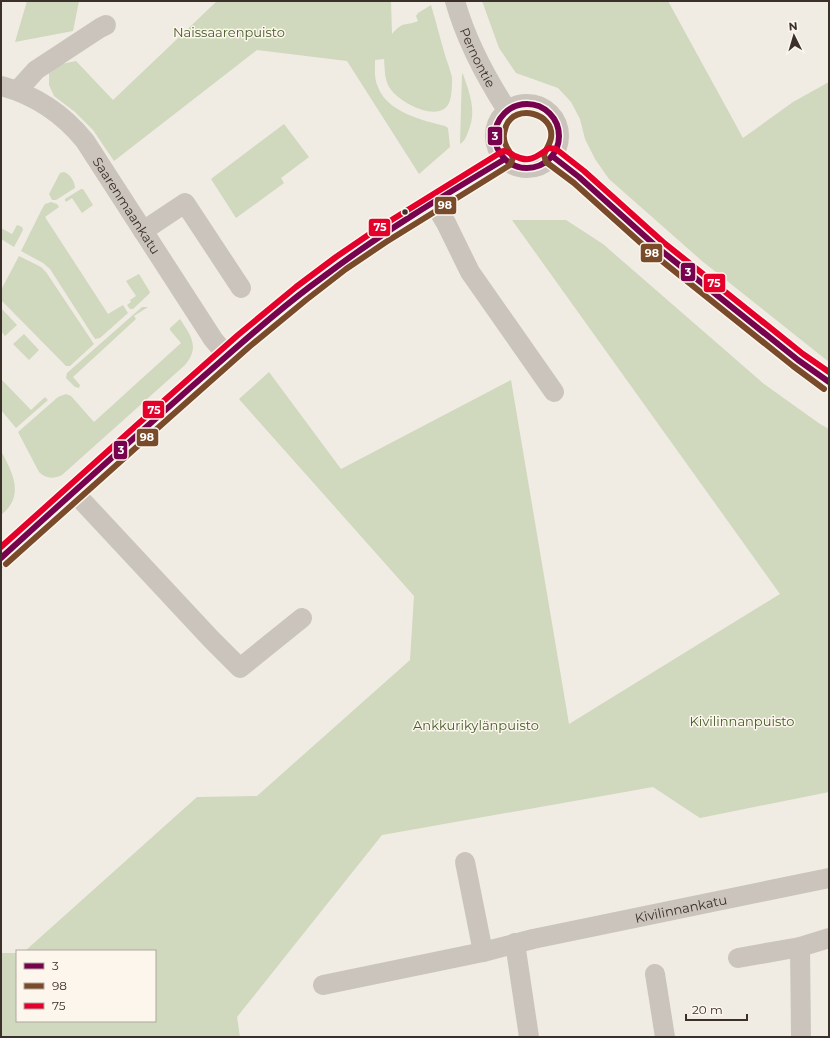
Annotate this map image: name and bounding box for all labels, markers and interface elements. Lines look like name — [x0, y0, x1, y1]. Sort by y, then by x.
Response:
north arrow — [774, 16, 814, 56]
text: N — [788, 19, 798, 33]
park label: Naissaarenpuisto — [173, 24, 285, 40]
street label: Pernontie — [457, 25, 499, 90]
line badge: 3 — [487, 126, 503, 146]
text: 3 — [491, 129, 499, 143]
street label: Saarenmaankatu — [90, 154, 164, 257]
line badge: 98 — [434, 196, 457, 215]
text: 98 — [438, 198, 452, 212]
unlabelled marker — [400, 207, 410, 217]
line badge: 75 — [368, 218, 391, 237]
text: 75 — [373, 220, 387, 234]
line badge: 98 — [640, 243, 663, 263]
text: 98 — [645, 246, 659, 260]
line badge: 3 — [680, 262, 696, 282]
text: 3 — [684, 265, 692, 279]
line badge: 75 — [703, 273, 726, 293]
text: 75 — [707, 276, 721, 290]
line badge: 75 — [142, 400, 165, 419]
text: 75 — [147, 403, 161, 417]
line badge: 98 — [136, 428, 159, 447]
text: 98 — [140, 430, 154, 444]
line badge: 3 — [113, 440, 128, 460]
text: 3 — [117, 443, 125, 457]
park label: Kivilinnanpuisto — [690, 713, 794, 729]
park label: Ankkurikylänpuisto — [413, 717, 539, 733]
street label: Kivilinnankatu — [633, 891, 728, 926]
legend — [16, 950, 156, 1022]
text: 3 — [52, 958, 59, 973]
text: 98 — [52, 978, 67, 993]
scale bar — [686, 996, 747, 1022]
text: 75 — [52, 998, 66, 1013]
text: 20 m — [692, 1002, 723, 1017]

